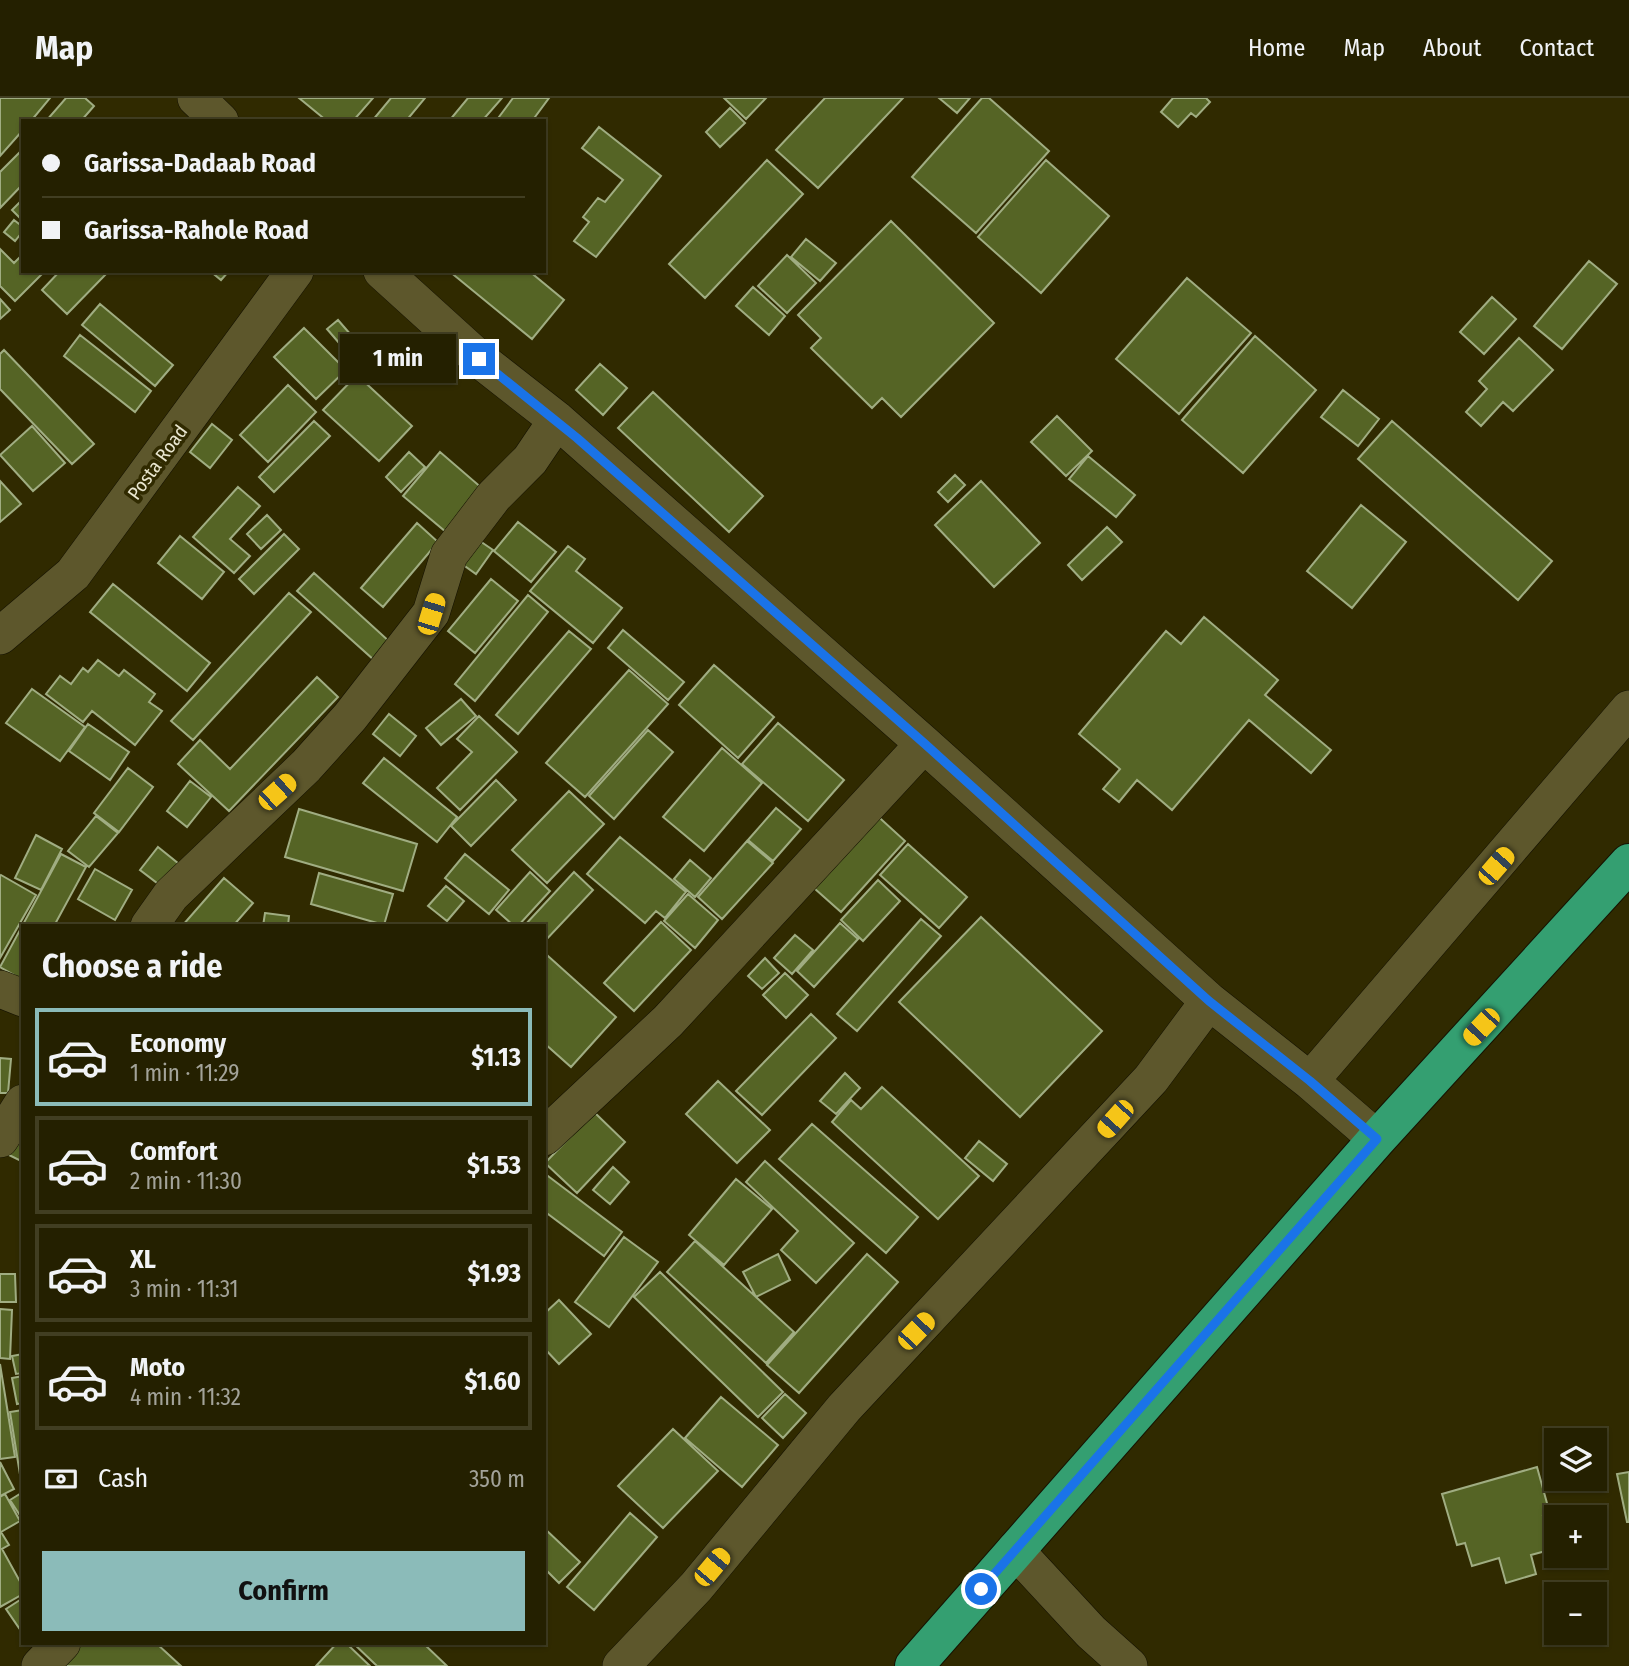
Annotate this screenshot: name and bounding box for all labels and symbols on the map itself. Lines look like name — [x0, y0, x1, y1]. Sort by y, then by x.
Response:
callout: 1 min — [339, 334, 454, 384]
route end — [463, 343, 495, 375]
street label: Posta Road — [123, 420, 192, 504]
car — [415, 591, 448, 637]
car — [255, 770, 300, 814]
car — [1475, 843, 1518, 889]
car — [1459, 1004, 1504, 1050]
car — [1094, 1096, 1137, 1142]
car — [894, 1309, 939, 1353]
car — [691, 1544, 734, 1590]
route start — [965, 1573, 997, 1605]

